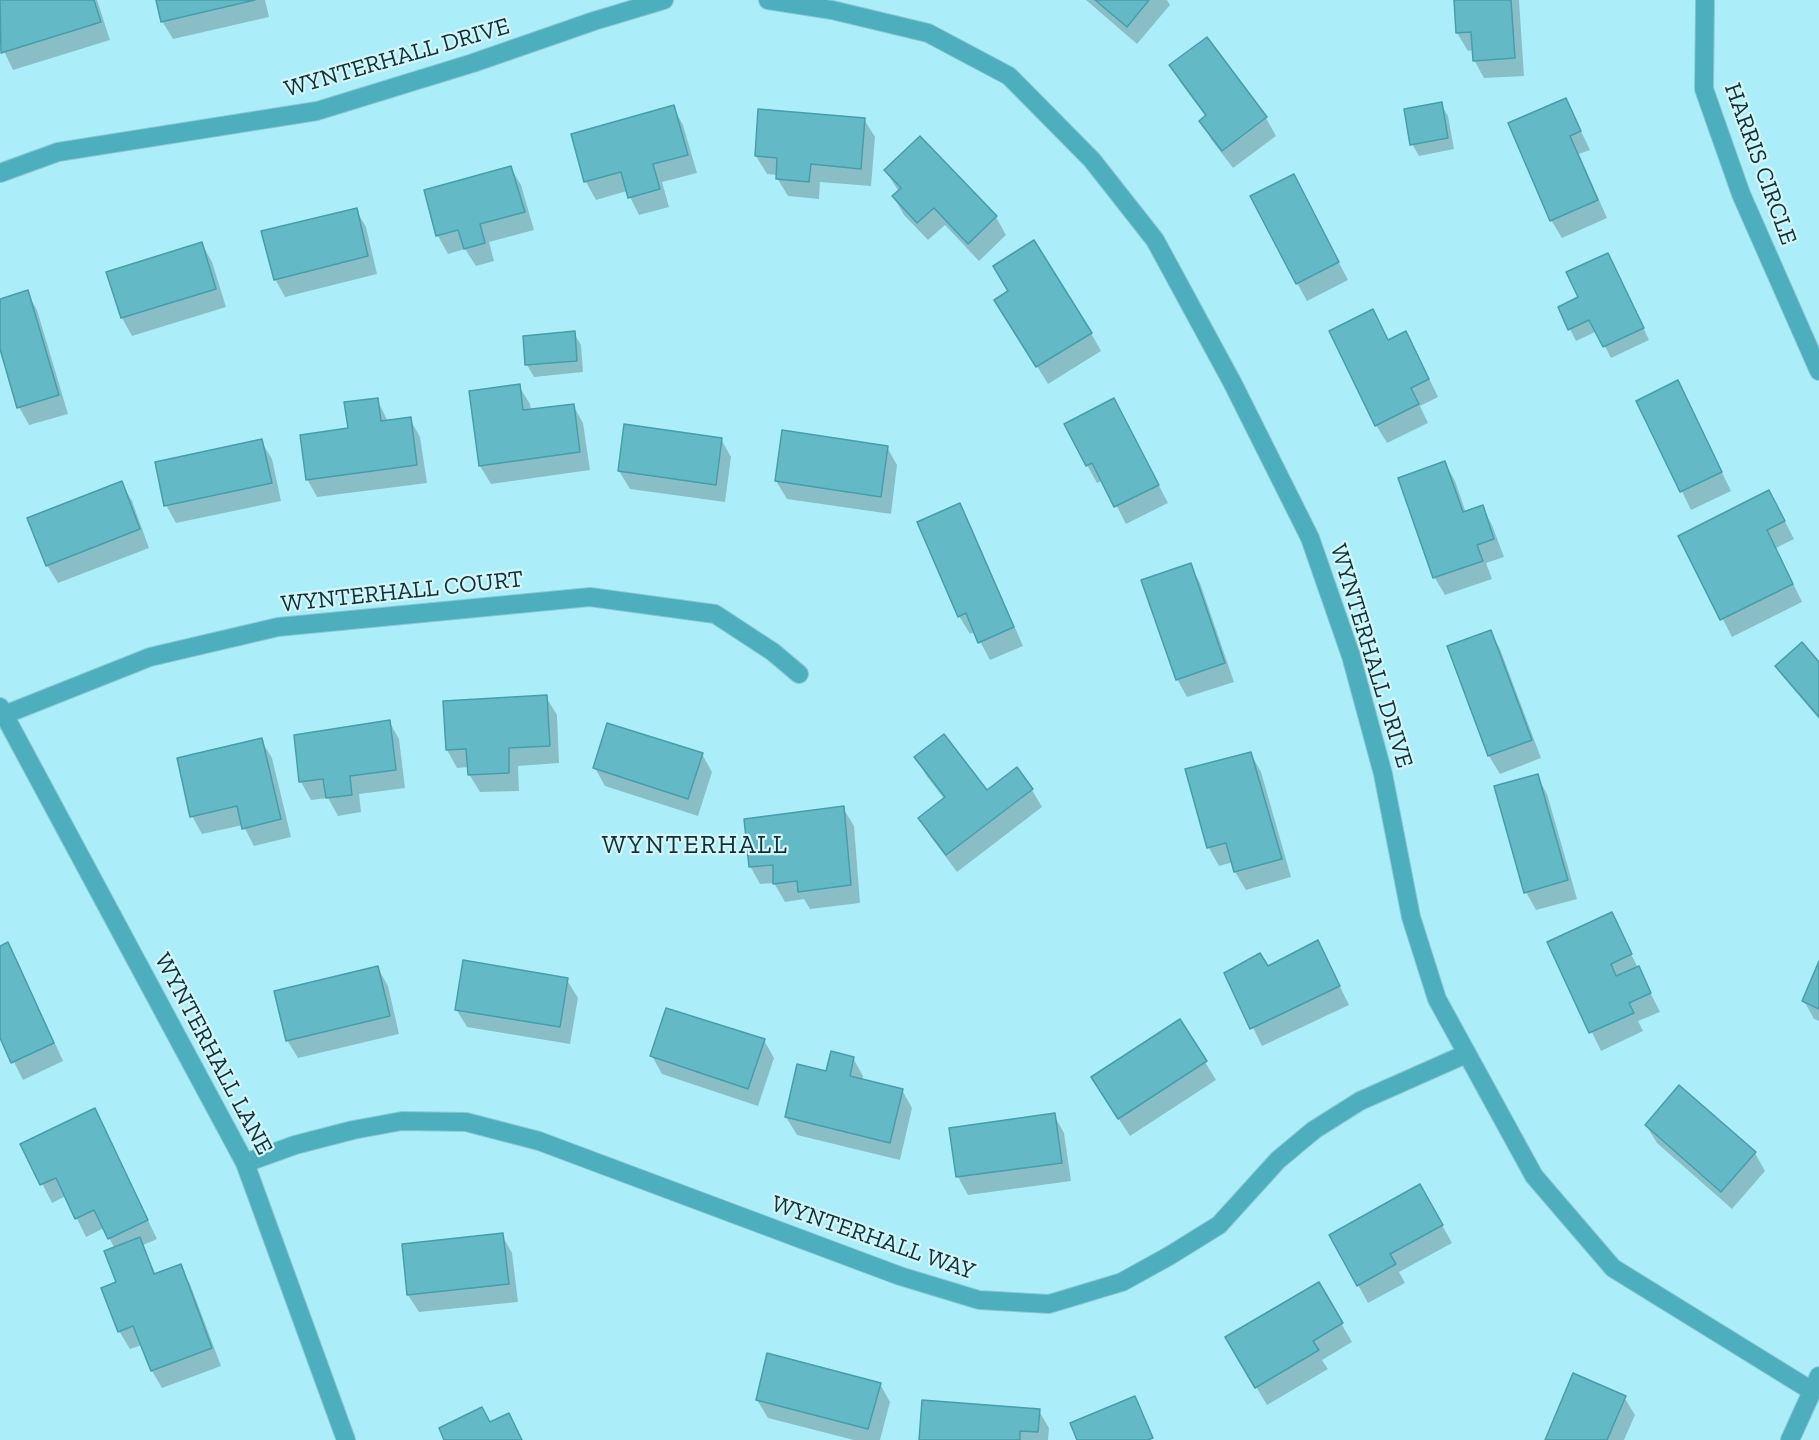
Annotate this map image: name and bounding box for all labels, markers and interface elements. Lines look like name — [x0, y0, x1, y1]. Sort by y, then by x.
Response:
street label: WYNTERHALL DRIVE — [281, 12, 513, 104]
street label: HARRIS CIRCLE — [1717, 79, 1803, 249]
street label: WYNTERHALL DRIVE — [1323, 540, 1419, 772]
street label: WYNTERHALL COURT — [279, 565, 525, 619]
district label: WYNTERHALL — [602, 830, 788, 862]
street label: WYNTERHALL LANE — [148, 948, 278, 1160]
street label: WYNTERHALL WAY — [767, 1190, 979, 1286]

